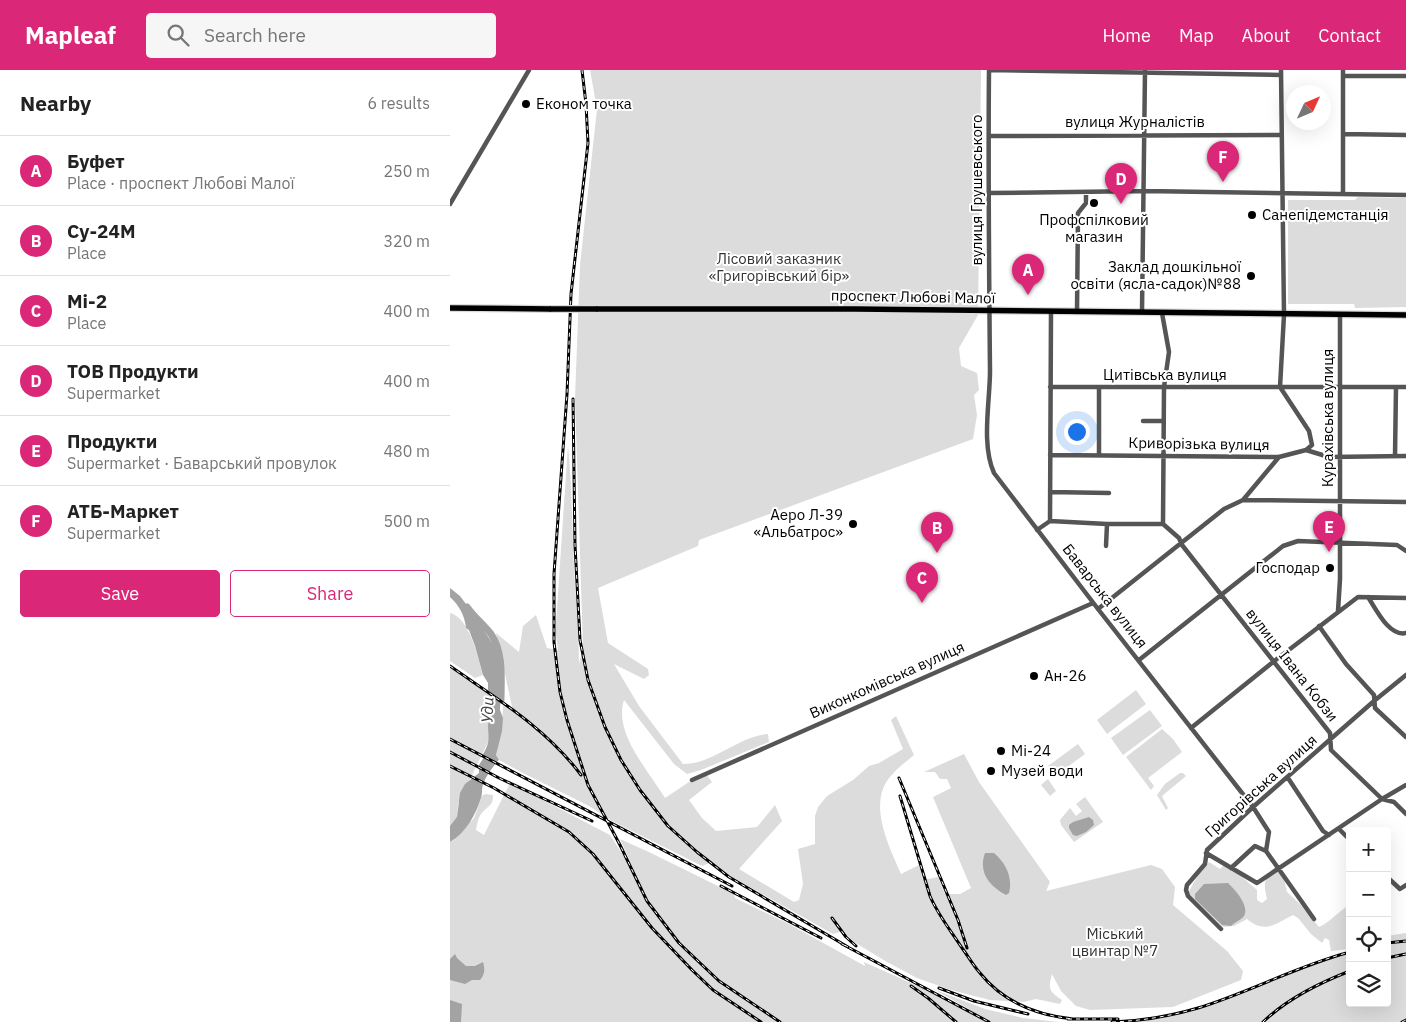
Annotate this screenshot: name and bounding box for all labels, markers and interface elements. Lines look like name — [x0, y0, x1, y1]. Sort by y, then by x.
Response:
search box — [146, 13, 496, 58]
text: Mapleaf — [25, 19, 116, 51]
icon: search — [164, 21, 192, 49]
text: Search here — [204, 23, 306, 47]
text: Home — [1103, 24, 1151, 47]
text: Map — [1179, 24, 1214, 47]
text: About — [1242, 24, 1290, 47]
text: Contact — [1318, 24, 1381, 47]
north arrow — [1286, 85, 1331, 130]
text: Nearby — [20, 89, 91, 117]
text: 6 results — [367, 93, 430, 113]
place label: Економ точка — [536, 94, 632, 113]
marker: Економ точка — [520, 98, 532, 110]
street label: вулиця Журналістів — [1065, 112, 1205, 131]
street label: вулиця Грушевського — [967, 114, 986, 266]
pin: F — [1207, 141, 1239, 182]
text: Буфет — [67, 149, 125, 173]
text: A — [31, 161, 41, 181]
text: 250 m — [383, 161, 430, 181]
pin: D — [1105, 163, 1137, 204]
text: Place · проспект Любові Малої — [67, 173, 295, 193]
marker: Профспілковий магазин — [1088, 197, 1100, 209]
place label: Санепідемстанція — [1262, 205, 1388, 224]
marker: Санепідемстанція — [1246, 209, 1258, 221]
place label: Профспілковий магазин — [1039, 210, 1149, 246]
text: Су-24М — [67, 219, 135, 243]
text: B — [31, 231, 41, 251]
text: 320 m — [383, 231, 430, 251]
text: Place — [67, 243, 106, 263]
park label: Лісовий заказник «Григорівський бір» — [709, 249, 850, 285]
pin: A — [1012, 254, 1044, 295]
place label: Заклад дошкільної освіти (ясла-садок)№88 — [1070, 257, 1241, 293]
marker: Заклад дошкільної освіти (ясла-садок)№88 — [1245, 270, 1257, 282]
street label: проспект Любові Малої — [831, 286, 996, 307]
text: Мі-2 — [67, 289, 107, 313]
text: C — [31, 301, 41, 321]
text: 400 m — [383, 301, 430, 321]
text: Place — [67, 313, 106, 333]
street label: Курахівська вулиця — [1318, 349, 1337, 487]
text: ТОВ Продукти — [67, 359, 199, 383]
street label: Цитівська вулиця — [1103, 365, 1227, 384]
text: D — [30, 371, 42, 391]
text: 400 m — [383, 371, 430, 391]
text: Supermarket — [67, 383, 160, 403]
your location — [1064, 419, 1090, 445]
text: Продукти — [67, 429, 157, 453]
street label: Криворізька вулиця — [1128, 433, 1270, 454]
text: E — [31, 441, 41, 461]
text: 480 m — [383, 441, 430, 461]
text: Supermarket · Баварський провулок — [67, 453, 337, 473]
text: АТБ-Маркет — [67, 499, 179, 523]
place label: Аеро Л-39 «Альбатрос» — [754, 505, 843, 541]
text: F — [31, 511, 41, 531]
text: 500 m — [383, 511, 430, 531]
pin: E — [1313, 511, 1345, 552]
pin: B — [921, 512, 953, 553]
marker: Аеро Л-39 «Альбатрос» — [847, 518, 859, 530]
text: Supermarket — [67, 523, 160, 543]
street label: Баварська вулиця — [1059, 540, 1152, 652]
place label: Господар — [1255, 558, 1320, 577]
pin: C — [906, 562, 938, 603]
marker: Господар — [1324, 562, 1336, 574]
button: Save — [20, 570, 220, 617]
button: Share — [230, 570, 430, 617]
street label: вулиця Івана Кобзи — [1242, 604, 1343, 725]
street label: Виконкомівська вулиця — [806, 637, 967, 722]
place label: Ан-26 — [1044, 666, 1086, 685]
marker: Ан-26 — [1028, 670, 1040, 682]
water label: Уди — [477, 697, 497, 723]
street label: Григорівська вулиця — [1201, 730, 1321, 841]
place label: Мі-24 — [1011, 741, 1051, 760]
marker: Мі-24 — [995, 745, 1007, 757]
place label: Музей води — [1001, 761, 1083, 780]
marker: Музей води — [985, 765, 997, 777]
map controls — [1346, 827, 1391, 1007]
button: + — [1346, 827, 1391, 872]
button: − — [1346, 872, 1391, 917]
button: locate — [1346, 917, 1391, 962]
park label: Міський цвинтар №7 — [1072, 924, 1158, 960]
button: layers — [1346, 962, 1391, 1007]

